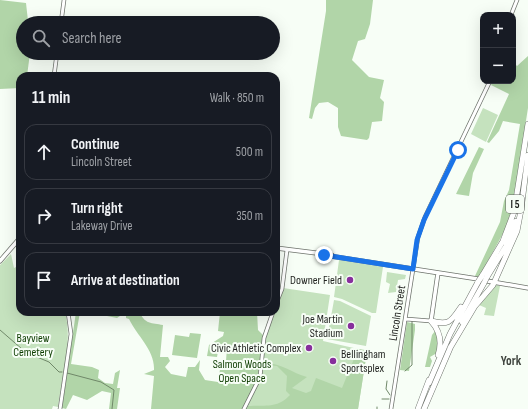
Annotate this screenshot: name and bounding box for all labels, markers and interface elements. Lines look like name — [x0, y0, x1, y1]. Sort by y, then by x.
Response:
map controls — [480, 12, 516, 84]
button: + — [480, 12, 516, 48]
search box — [16, 16, 280, 60]
icon: search — [30, 27, 52, 49]
text: Search here — [62, 29, 122, 48]
button: − — [480, 48, 516, 84]
text: 11 min — [32, 88, 70, 108]
text: Walk · 850 m — [210, 90, 264, 106]
text: Continue — [71, 135, 120, 154]
icon: ahead — [33, 141, 55, 163]
route start — [449, 141, 467, 159]
text: 500 m — [236, 144, 263, 160]
text: Lincoln Street — [71, 154, 132, 170]
road number: I 5 — [506, 195, 524, 213]
text: Turn right — [71, 199, 123, 218]
icon: right — [33, 205, 55, 227]
text: 350 m — [236, 208, 263, 224]
text: Lakeway Drive — [71, 218, 133, 234]
route end — [315, 246, 333, 264]
icon: arrive — [33, 269, 55, 291]
text: Arrive at destination — [71, 271, 180, 290]
place label: Downer Field — [290, 273, 342, 288]
marker: Downer Field — [345, 275, 355, 285]
street label: Lincoln Street — [386, 284, 409, 342]
place label: Joe Martin Stadium — [301, 312, 343, 341]
marker: Joe Martin Stadium — [346, 321, 356, 331]
park label: Bayview Cemetery — [13, 331, 53, 360]
place label: Civic Athletic Complex — [211, 341, 301, 356]
marker: Civic Athletic Complex — [304, 343, 314, 353]
place label: Bellingham Sportsplex — [341, 347, 386, 376]
district label: York — [501, 353, 522, 369]
marker: Bellingham Sportsplex — [328, 356, 338, 366]
park label: Salmon Woods Open Space — [213, 357, 271, 386]

